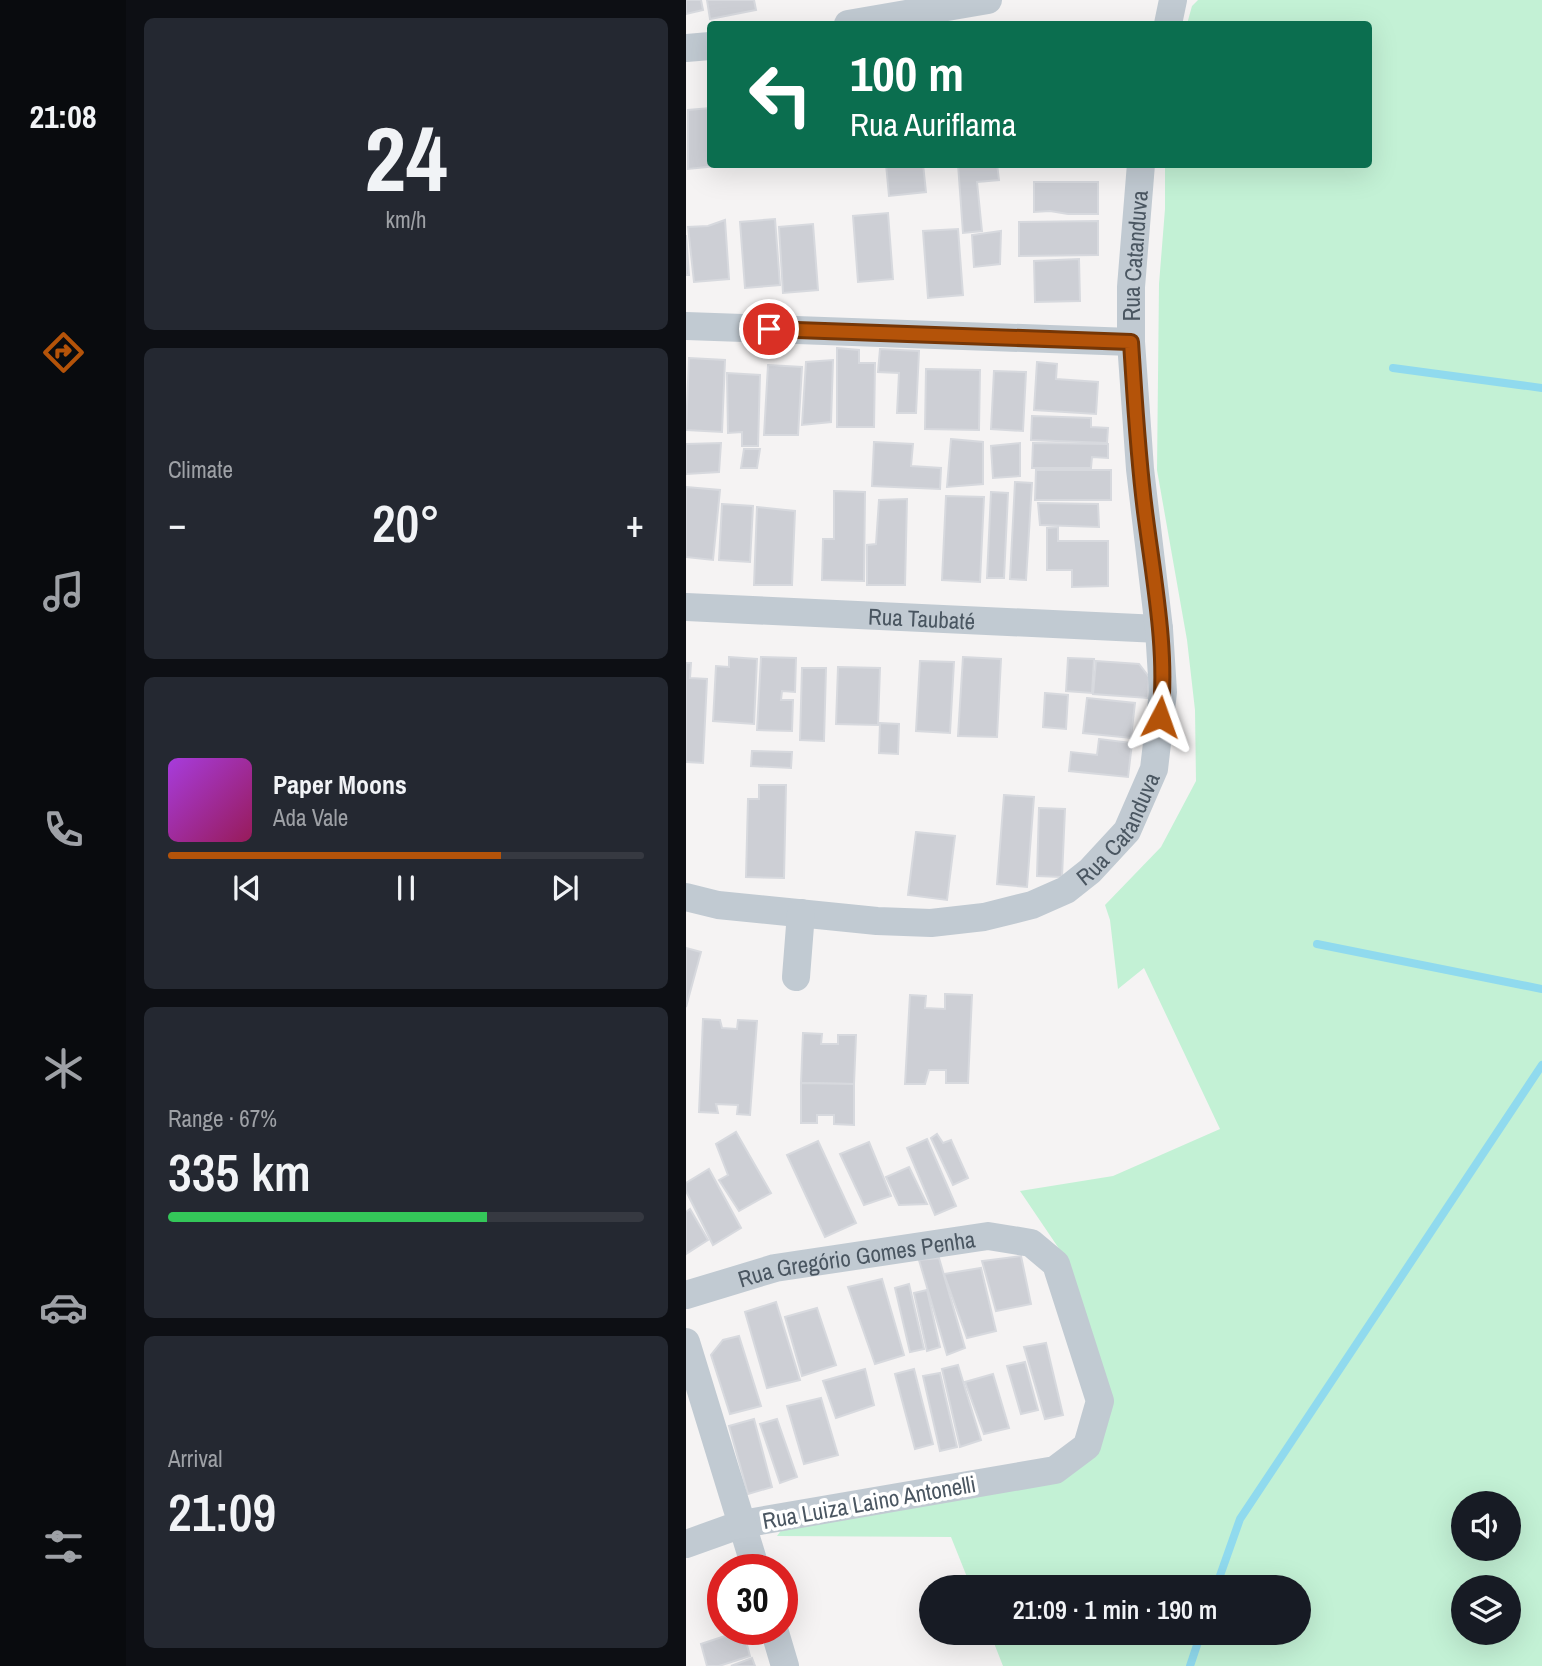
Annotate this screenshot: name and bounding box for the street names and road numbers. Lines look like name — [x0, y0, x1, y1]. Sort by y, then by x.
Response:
street label: Rua Catanduva — [1116, 189, 1154, 321]
street label: Rua Taubaté — [868, 600, 976, 636]
street label: Rua Catanduva — [1069, 767, 1166, 892]
street label: Rua Gregório Gomes Penha — [734, 1223, 978, 1294]
street label: Rua Luiza Laino Antonelli — [760, 1468, 978, 1536]

